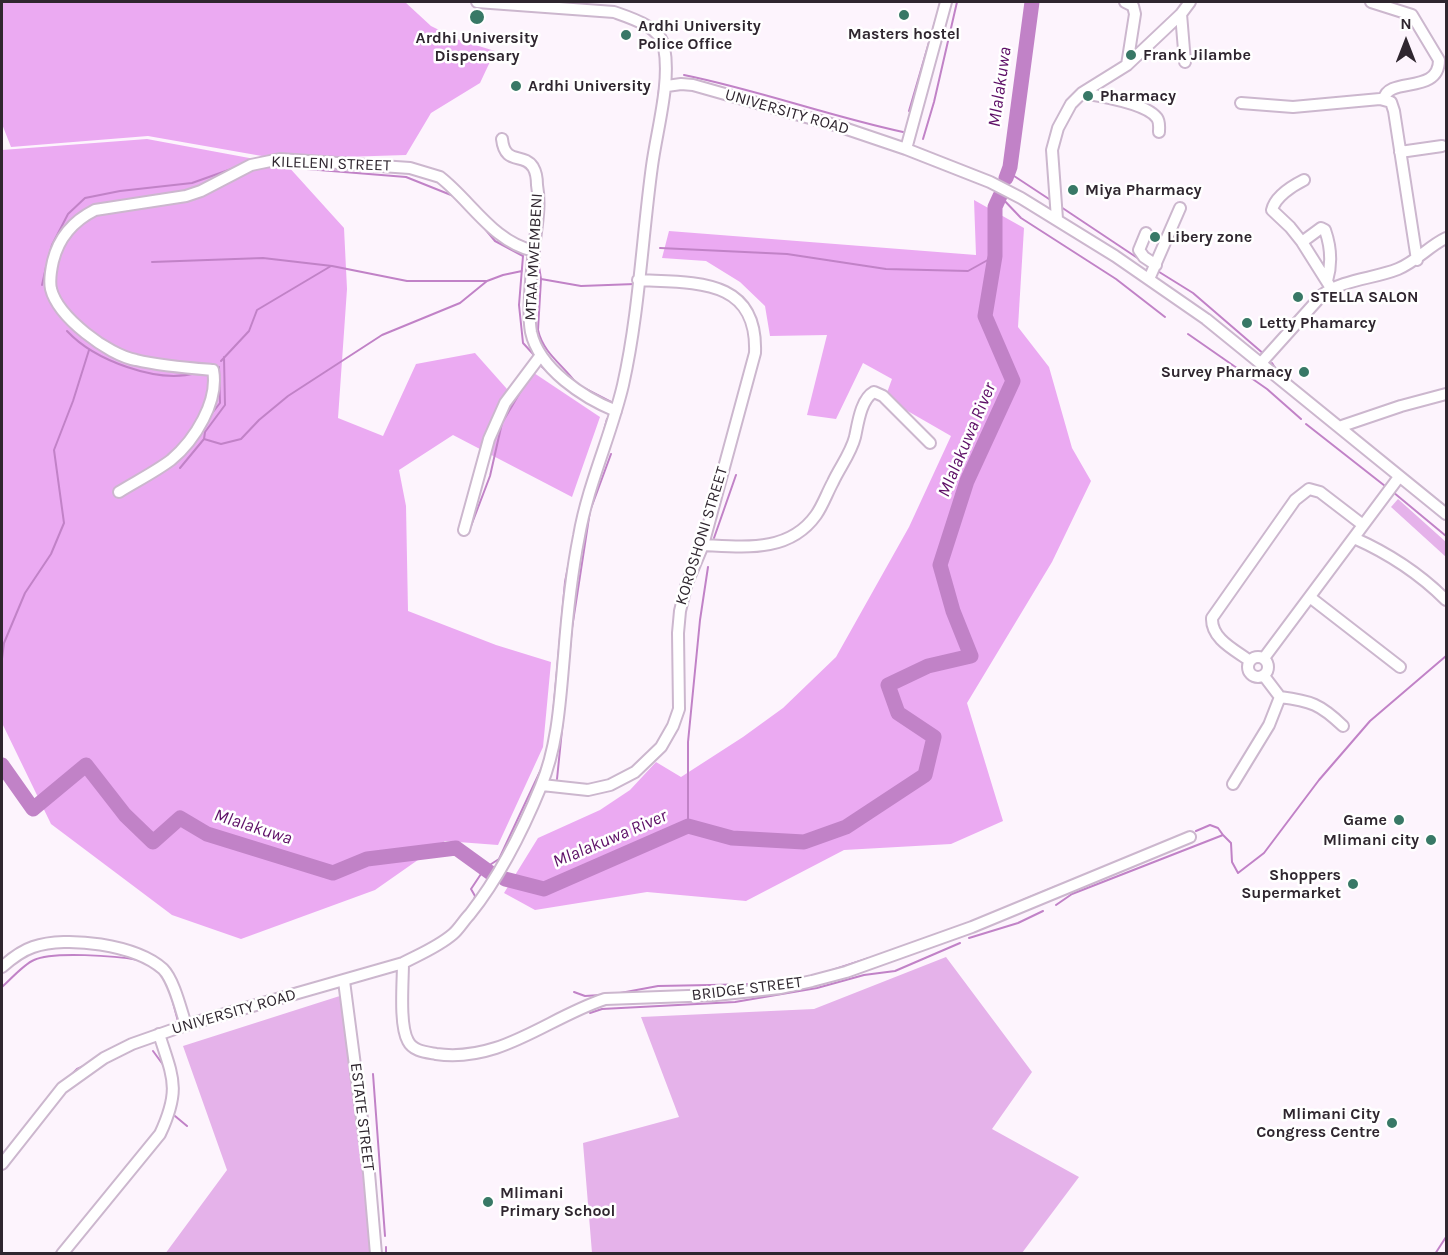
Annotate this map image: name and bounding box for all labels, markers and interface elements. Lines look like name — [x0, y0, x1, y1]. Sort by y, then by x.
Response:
marker: Ardhi University Dispensary — [468, 8, 486, 26]
marker: Masters hostel — [897, 8, 911, 22]
north arrow — [1376, 12, 1436, 72]
text: N — [1400, 14, 1412, 33]
place label: Ardhi University Police Office — [638, 16, 761, 54]
place label: Masters hostel — [848, 24, 960, 44]
place label: Ardhi University Dispensary — [416, 28, 538, 66]
marker: Ardhi University Police Office — [619, 28, 633, 42]
place label: Frank Jilambe — [1143, 45, 1251, 65]
water label: Mlalakuwa — [984, 46, 1016, 128]
marker: Frank Jilambe — [1124, 48, 1138, 62]
place label: Ardhi University — [528, 76, 651, 96]
marker: Ardhi University — [509, 79, 523, 93]
street label: UNIVERSITY ROAD — [723, 85, 851, 139]
place label: Pharmacy — [1100, 86, 1176, 106]
marker: Pharmacy — [1081, 89, 1095, 103]
street label: KILELENI STREET — [271, 152, 391, 176]
place label: Miya Pharmacy — [1085, 180, 1202, 200]
marker: Miya Pharmacy — [1066, 183, 1080, 197]
street label: MTAA MWEMBENI — [521, 193, 547, 321]
place label: Libery zone — [1167, 227, 1252, 247]
marker: Libery zone — [1148, 230, 1162, 244]
place label: STELLA SALON — [1310, 287, 1418, 307]
marker: STELLA SALON — [1291, 290, 1305, 304]
place label: Letty Phamarcy — [1259, 313, 1376, 333]
marker: Letty Phamarcy — [1240, 316, 1254, 330]
place label: Survey Pharmacy — [1161, 362, 1292, 382]
marker: Survey Pharmacy — [1297, 365, 1311, 379]
water label: Mlalakuwa River — [933, 380, 1001, 500]
street label: KOROSHONI STREET — [672, 465, 732, 607]
water label: Mlalakuwa — [211, 804, 295, 850]
water label: Mlalakuwa River — [550, 805, 670, 873]
place label: Game — [1343, 810, 1387, 830]
marker: Game — [1392, 813, 1406, 827]
place label: Mlimani city — [1323, 830, 1419, 850]
marker: Mlimani city — [1424, 833, 1438, 847]
place label: Shoppers Supermarket — [1241, 865, 1341, 903]
marker: Shoppers Supermarket — [1346, 877, 1360, 891]
street label: BRIDGE STREET — [691, 973, 803, 1005]
street label: UNIVERSITY ROAD — [170, 985, 298, 1039]
street label: ESTATE STREET — [346, 1062, 378, 1172]
place label: Mlimani City Congress Centre — [1256, 1104, 1380, 1142]
marker: Mlimani City Congress Centre — [1385, 1116, 1399, 1130]
place label: Mlimani Primary School — [500, 1183, 615, 1221]
marker: Mlimani Primary School — [481, 1195, 495, 1209]

